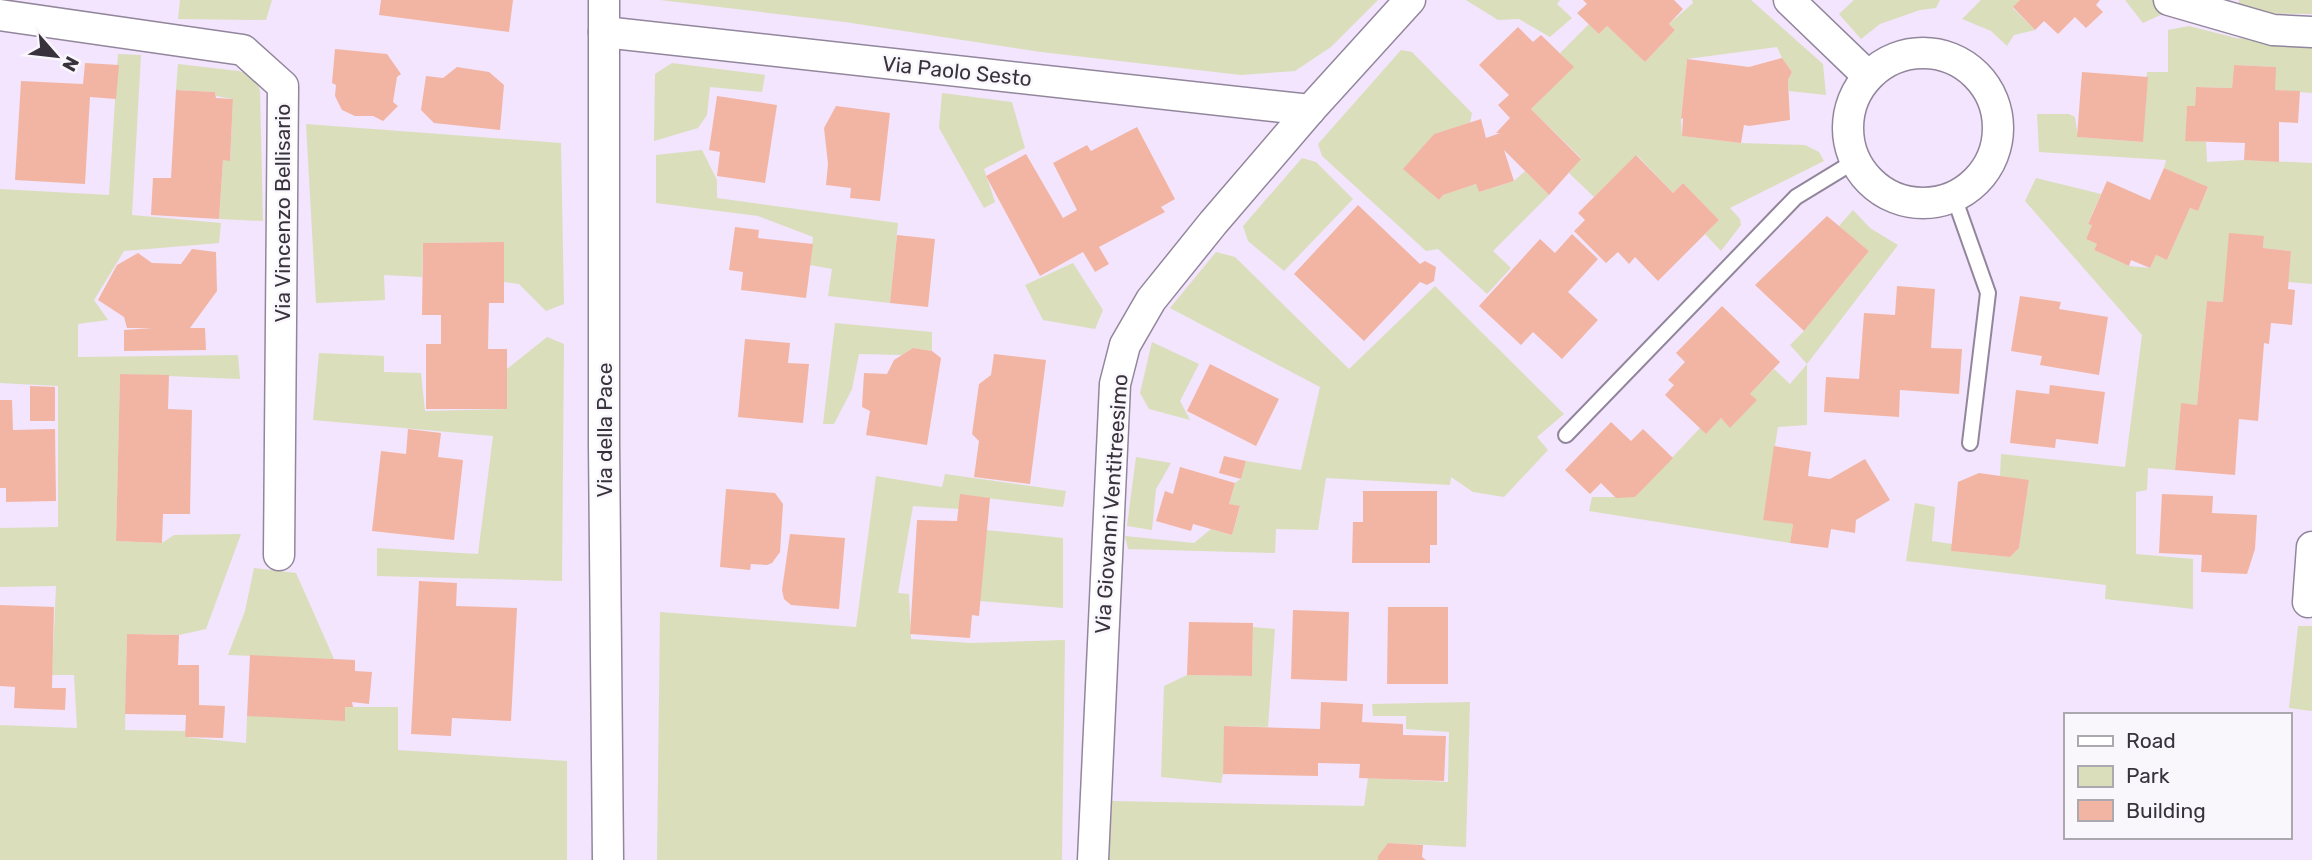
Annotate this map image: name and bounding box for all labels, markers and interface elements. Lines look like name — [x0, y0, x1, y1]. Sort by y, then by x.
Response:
north arrow — [21, 21, 91, 91]
street label: Via Paolo Sesto — [881, 51, 1033, 91]
text: N — [57, 52, 84, 75]
street label: Via Vincenzo Bellisario — [270, 104, 295, 322]
street label: Via della Pace — [592, 363, 617, 497]
street label: Via Giovanni Ventitreesimo — [1089, 373, 1133, 635]
legend — [2064, 713, 2291, 839]
text: Road — [2126, 728, 2176, 753]
text: Park — [2126, 763, 2170, 788]
text: Building — [2126, 798, 2206, 823]

